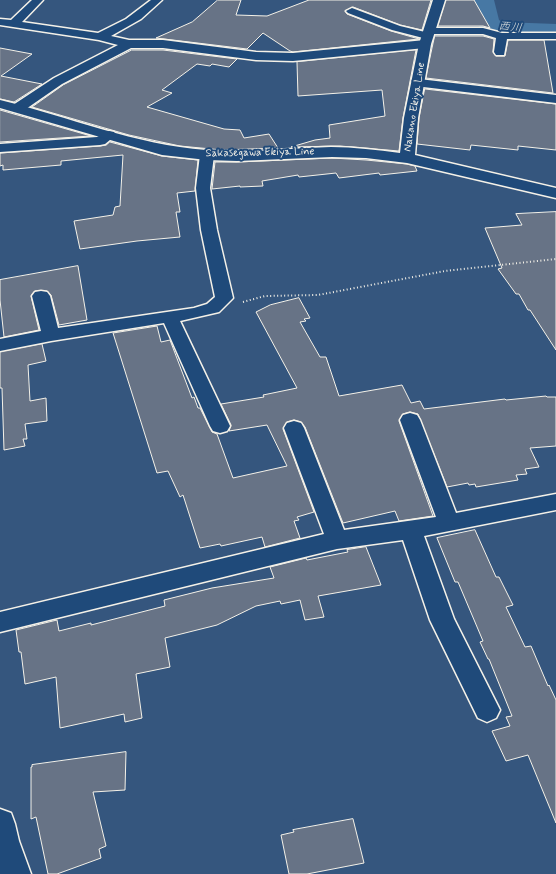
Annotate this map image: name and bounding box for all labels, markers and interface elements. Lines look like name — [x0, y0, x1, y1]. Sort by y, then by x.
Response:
water label: 西川 — [497, 19, 523, 37]
street label: Nakano Ekiya Line — [401, 61, 429, 153]
street label: Sakasegawa Ekiya Line — [205, 145, 315, 161]

